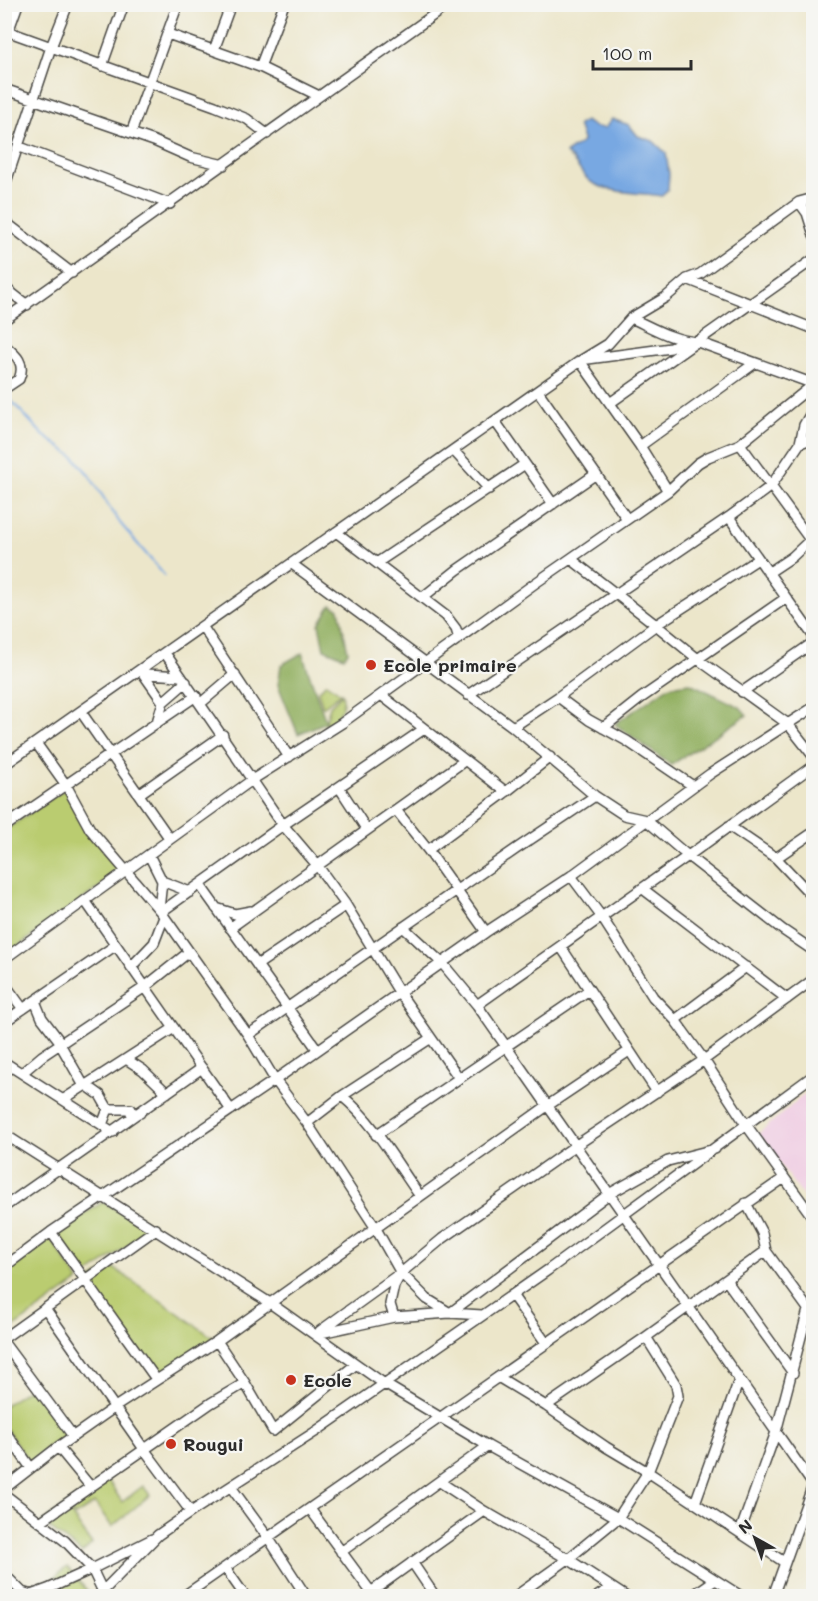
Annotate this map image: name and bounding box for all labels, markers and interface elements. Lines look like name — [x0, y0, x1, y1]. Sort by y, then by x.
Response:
scale bar — [593, 33, 690, 71]
text: 100 m — [602, 41, 652, 65]
place label: Ecole primaire — [383, 653, 517, 677]
marker: Ecole primaire — [364, 658, 378, 672]
place label: Ecole — [303, 1368, 352, 1392]
marker: Ecole — [284, 1373, 298, 1387]
place label: Rougui — [183, 1432, 244, 1456]
marker: Rougui — [164, 1437, 178, 1451]
north arrow — [725, 1508, 785, 1568]
text: N — [734, 1514, 756, 1538]

